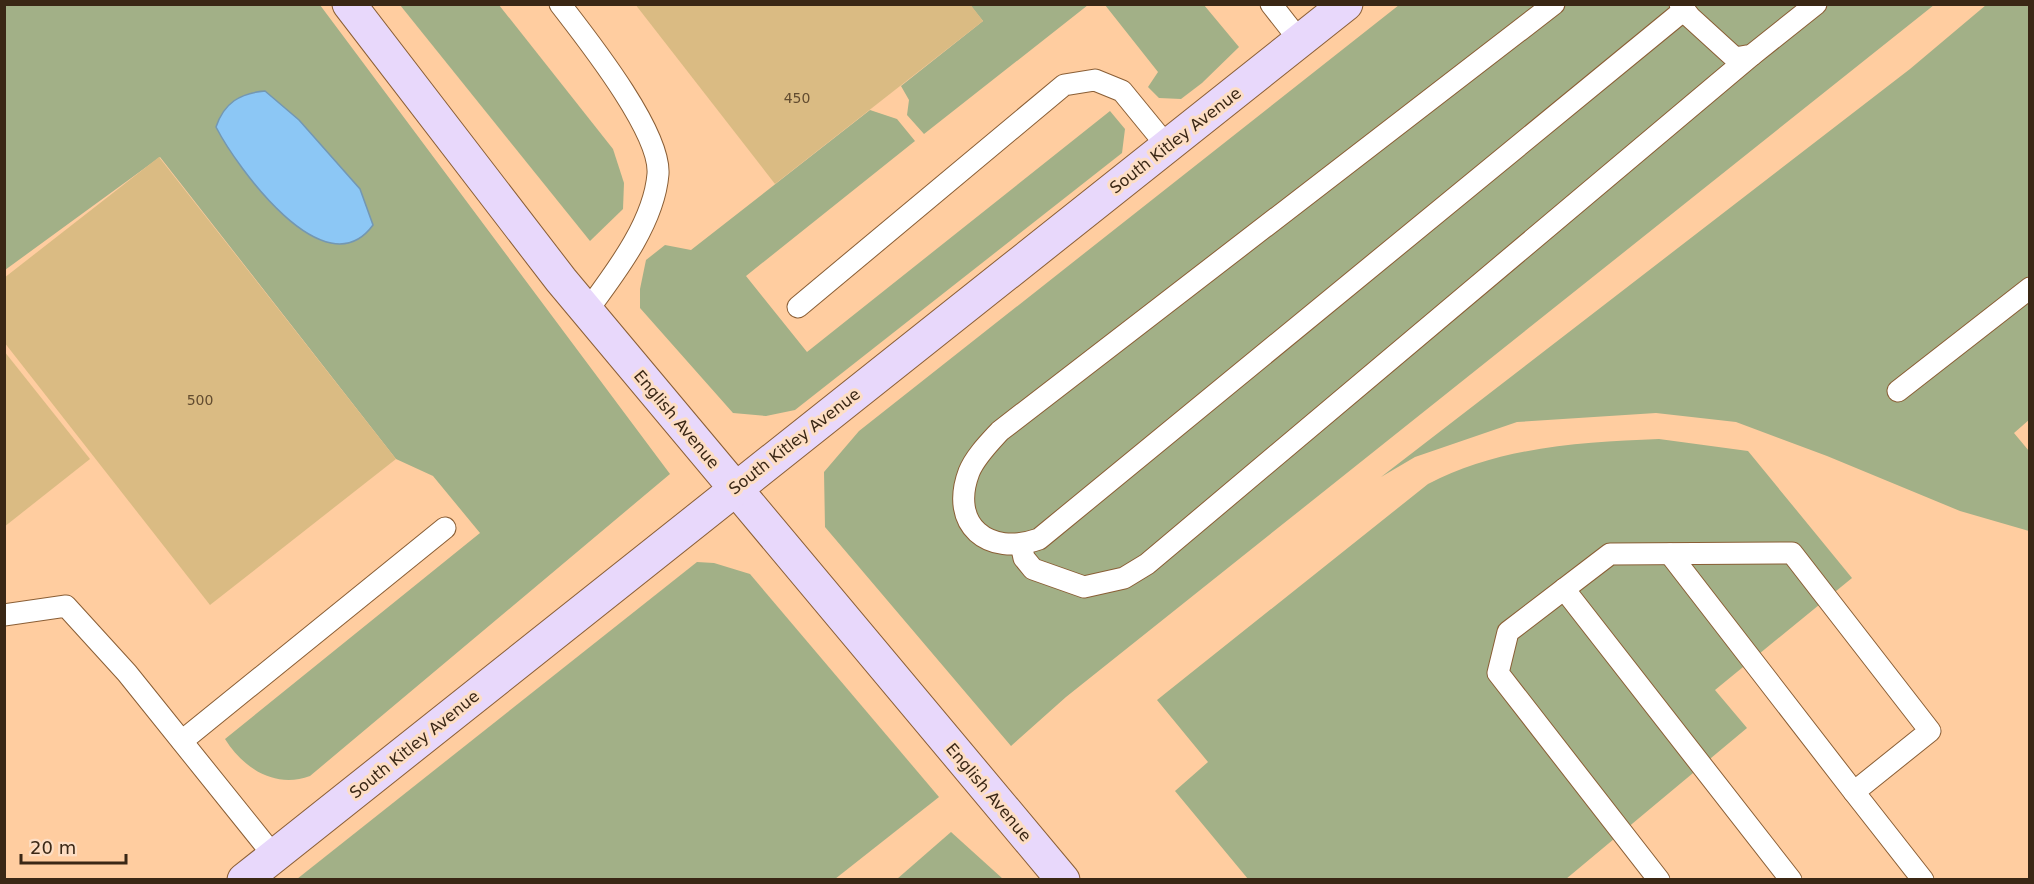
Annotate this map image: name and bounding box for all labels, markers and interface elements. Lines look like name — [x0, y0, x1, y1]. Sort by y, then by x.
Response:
street label: South Kitley Avenue — [1106, 83, 1245, 197]
house number: 450 — [784, 90, 810, 106]
street label: English Avenue — [630, 366, 723, 472]
street label: South Kitley Avenue — [725, 384, 864, 498]
house number: 500 — [187, 392, 213, 408]
street label: South Kitley Avenue — [346, 686, 483, 802]
street label: English Avenue — [942, 739, 1035, 845]
scale bar — [21, 827, 126, 865]
text: 20 m — [30, 837, 76, 858]

